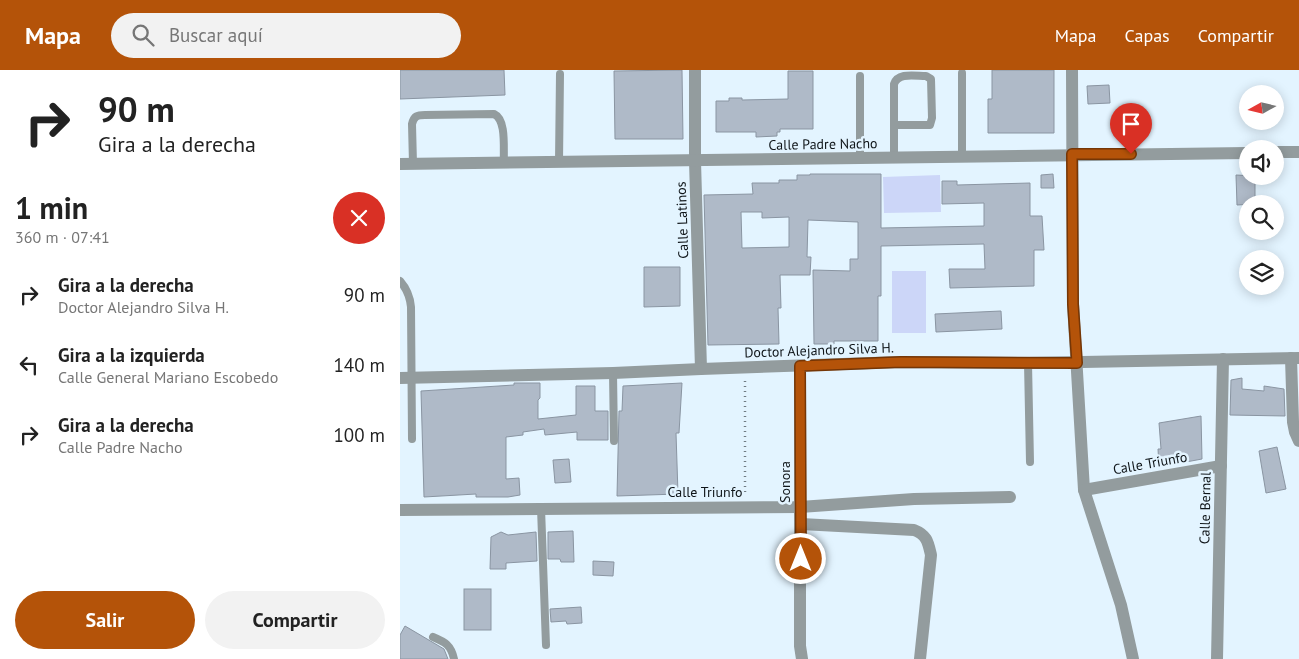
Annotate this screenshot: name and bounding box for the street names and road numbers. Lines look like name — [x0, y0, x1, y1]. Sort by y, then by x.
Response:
street label: Calle Padre Nacho — [768, 134, 878, 154]
street label: Calle Latinos — [672, 181, 692, 259]
street label: Doctor Alejandro Silva H. — [744, 338, 894, 362]
street label: Calle Triunfo — [1111, 448, 1189, 478]
street label: Sonora — [776, 461, 794, 503]
street label: Calle Bernal — [1195, 472, 1215, 544]
street label: Calle Triunfo — [667, 483, 743, 501]

